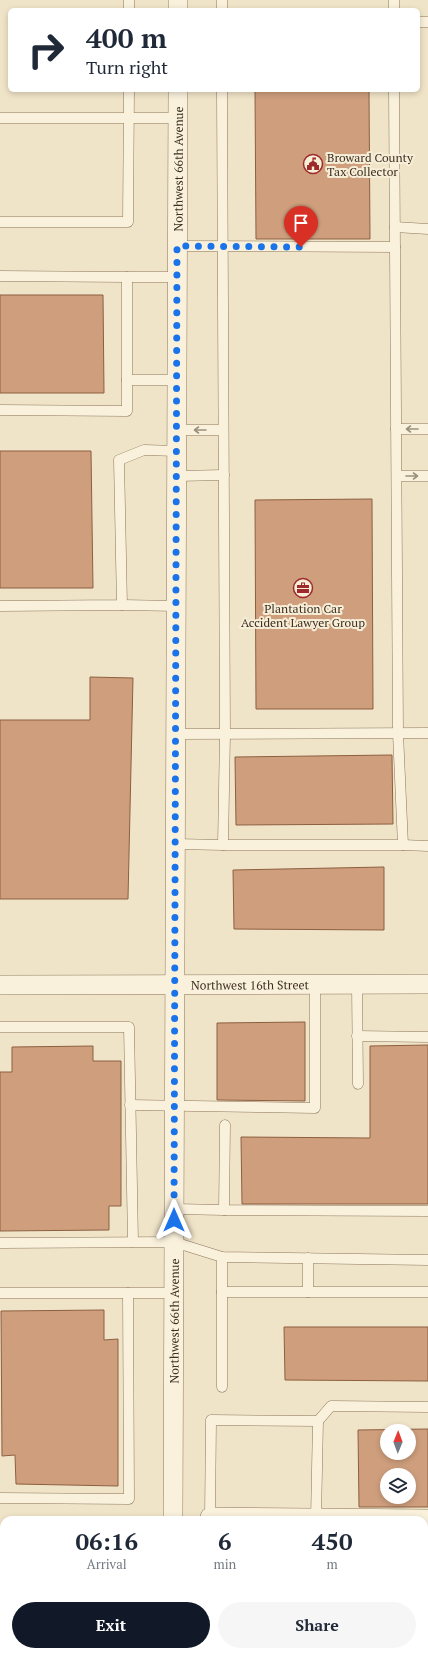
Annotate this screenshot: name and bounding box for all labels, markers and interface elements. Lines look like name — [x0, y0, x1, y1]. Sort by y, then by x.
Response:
text: 400 m — [86, 19, 167, 56]
icon: right — [20, 24, 72, 76]
text: Turn right — [86, 55, 168, 79]
street label: Northwest 66th Avenue — [170, 106, 185, 232]
place label: Broward County Tax Collector — [327, 150, 414, 179]
public building icon: Broward County Tax Collector — [302, 153, 324, 175]
pin — [284, 206, 318, 247]
icon: arrive — [290, 212, 312, 234]
one-way arrow — [406, 425, 419, 433]
one-way arrow — [194, 426, 207, 434]
one-way arrow — [405, 472, 418, 480]
office icon: Plantation Car Accident Lawyer Group — [292, 577, 314, 599]
place label: Plantation Car Accident Lawyer Group — [241, 601, 365, 630]
street label: Northwest 16th Street — [191, 977, 310, 992]
position arrow — [153, 1199, 195, 1241]
street label: Northwest 66th Avenue — [166, 1258, 181, 1384]
north arrow — [380, 1424, 416, 1460]
map controls — [380, 1424, 416, 1504]
button: layers — [380, 1468, 416, 1504]
text: 06:16 — [75, 1525, 138, 1557]
text: 6 — [218, 1525, 232, 1557]
text: 450 — [312, 1525, 352, 1557]
text: Arrival — [87, 1555, 127, 1573]
text: min — [213, 1555, 236, 1573]
text: m — [327, 1555, 338, 1573]
button: Exit — [12, 1602, 210, 1648]
button: Share — [218, 1602, 416, 1648]

